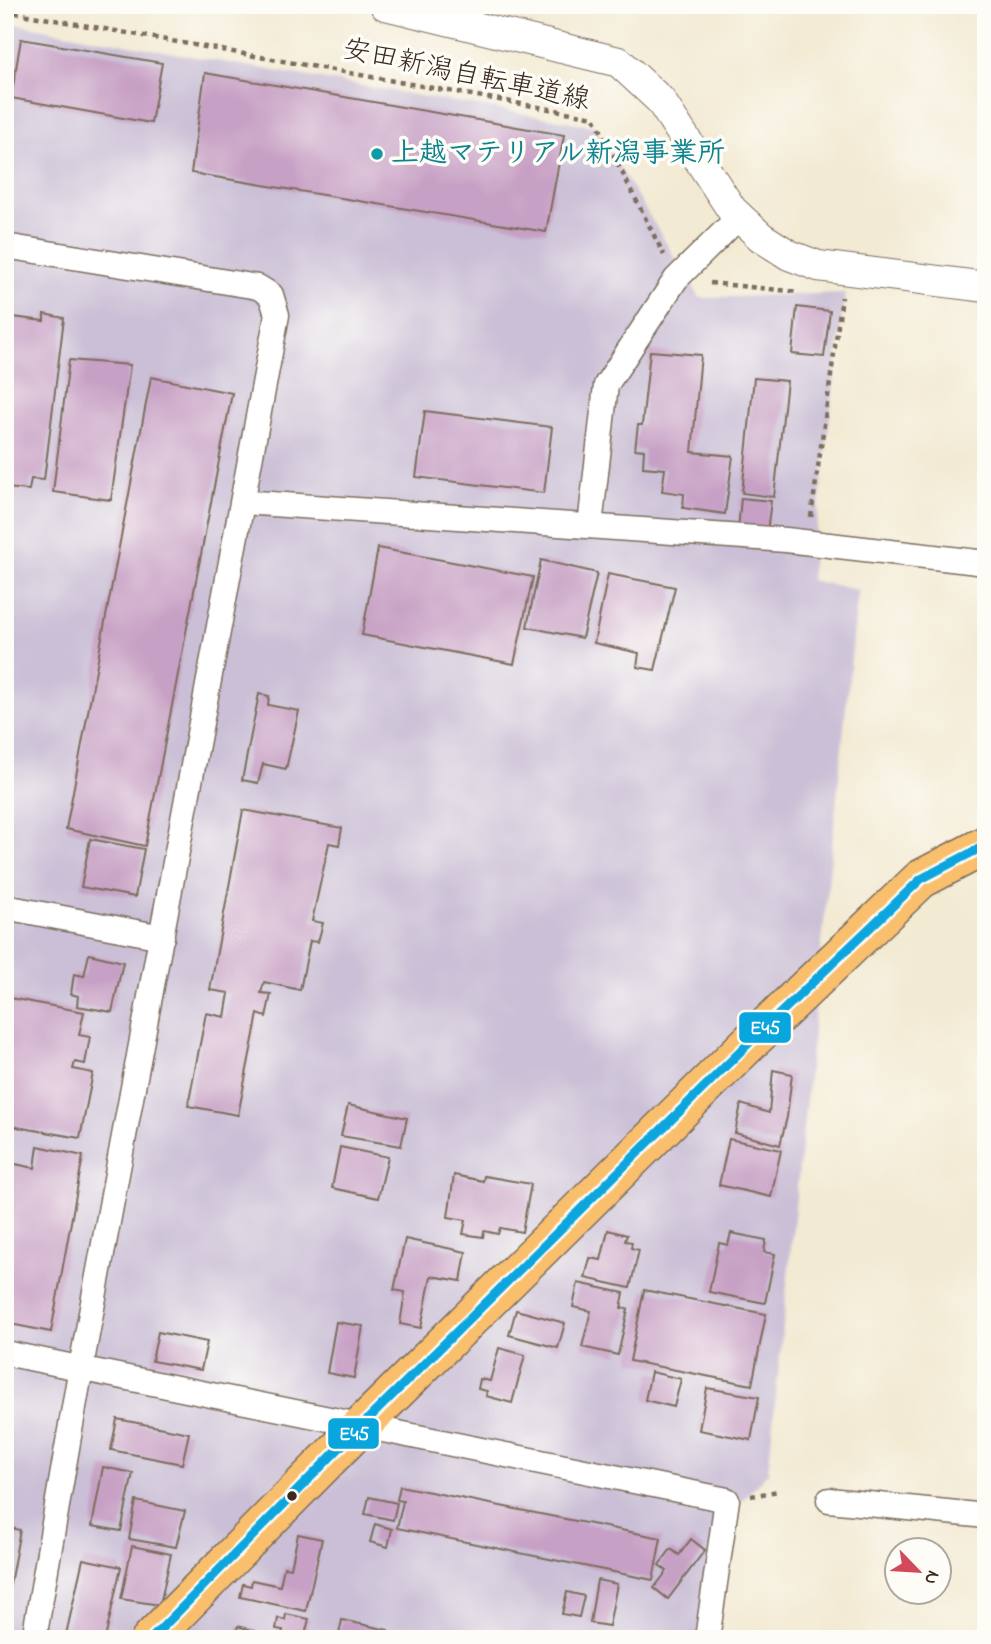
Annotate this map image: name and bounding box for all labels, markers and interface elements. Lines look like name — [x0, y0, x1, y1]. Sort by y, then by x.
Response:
street label: 安田新潟自転車道線 — [338, 30, 594, 122]
place label: 上越マテリアル新潟事業所 — [391, 134, 725, 175]
marker: 上越マテリアル新潟事業所 — [369, 146, 385, 162]
line badge: E45 — [738, 1011, 792, 1044]
text: E45 — [750, 1016, 780, 1043]
line badge: E45 — [327, 1417, 380, 1450]
text: E45 — [339, 1422, 369, 1449]
unlabelled marker — [285, 1489, 299, 1503]
north arrow — [883, 1536, 953, 1606]
text: N — [916, 1566, 946, 1589]

